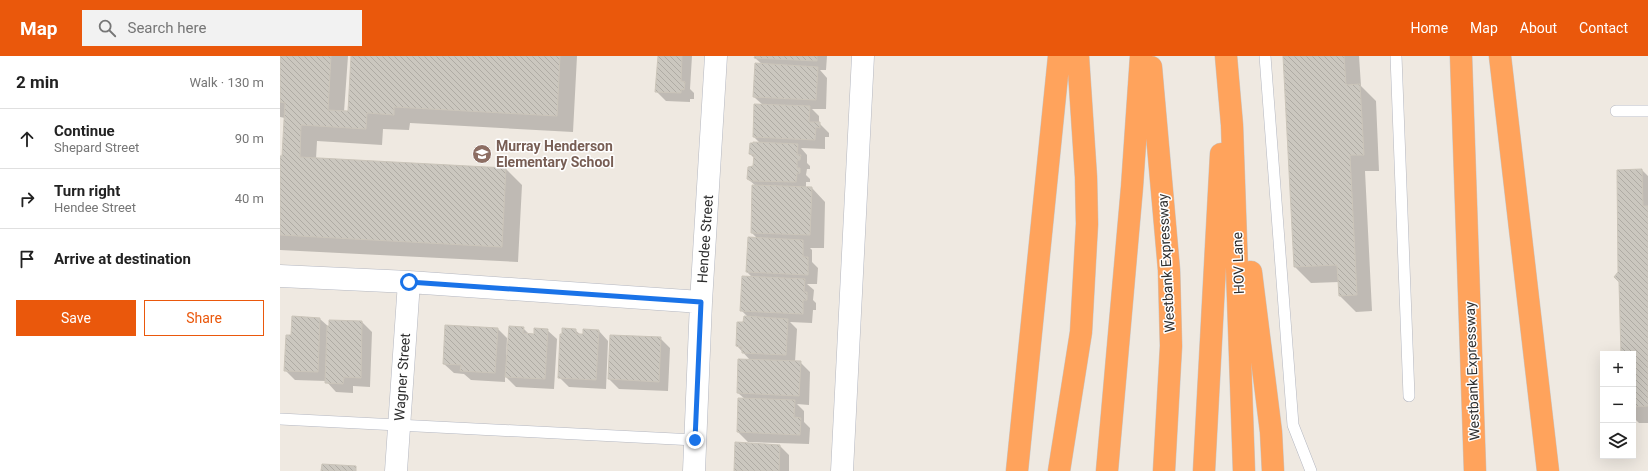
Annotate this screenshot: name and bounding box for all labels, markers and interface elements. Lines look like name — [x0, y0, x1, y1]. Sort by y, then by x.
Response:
search box — [82, 10, 362, 46]
text: Map — [20, 17, 58, 40]
icon: search — [96, 17, 118, 39]
text: Search here — [128, 19, 206, 37]
text: Home — [1410, 20, 1448, 36]
text: Map — [1470, 20, 1498, 36]
text: About — [1520, 20, 1557, 36]
text: Contact — [1579, 20, 1628, 36]
text: 2 min — [16, 72, 59, 92]
text: Walk · 130 m — [189, 75, 264, 90]
text: Continue — [54, 122, 115, 140]
icon: ahead — [16, 128, 38, 150]
text: 90 m — [235, 131, 264, 146]
place label: Murray Henderson Elementary School — [496, 138, 614, 170]
text: Shepard Street — [54, 140, 139, 155]
school or university icon: Murray Henderson Elementary School — [471, 143, 493, 165]
text: Turn right — [54, 182, 120, 200]
icon: right — [16, 188, 38, 210]
text: 40 m — [235, 191, 264, 206]
street label: Westbank Expressway — [1154, 193, 1178, 333]
street label: Hendee Street — [694, 194, 716, 284]
text: Hendee Street — [54, 200, 136, 215]
street label: HOV Lane — [1229, 232, 1247, 294]
icon: arrive — [16, 248, 38, 270]
text: Arrive at destination — [54, 250, 191, 268]
route start — [400, 273, 418, 291]
button: Save — [16, 300, 136, 336]
button: Share — [144, 300, 264, 336]
street label: Westbank Expressway — [1462, 301, 1482, 441]
street label: Wagner Street — [391, 332, 413, 421]
map controls — [1600, 351, 1636, 459]
button: + — [1600, 351, 1636, 387]
button: − — [1600, 387, 1636, 423]
button: layers — [1600, 423, 1636, 459]
route end — [686, 431, 704, 449]

